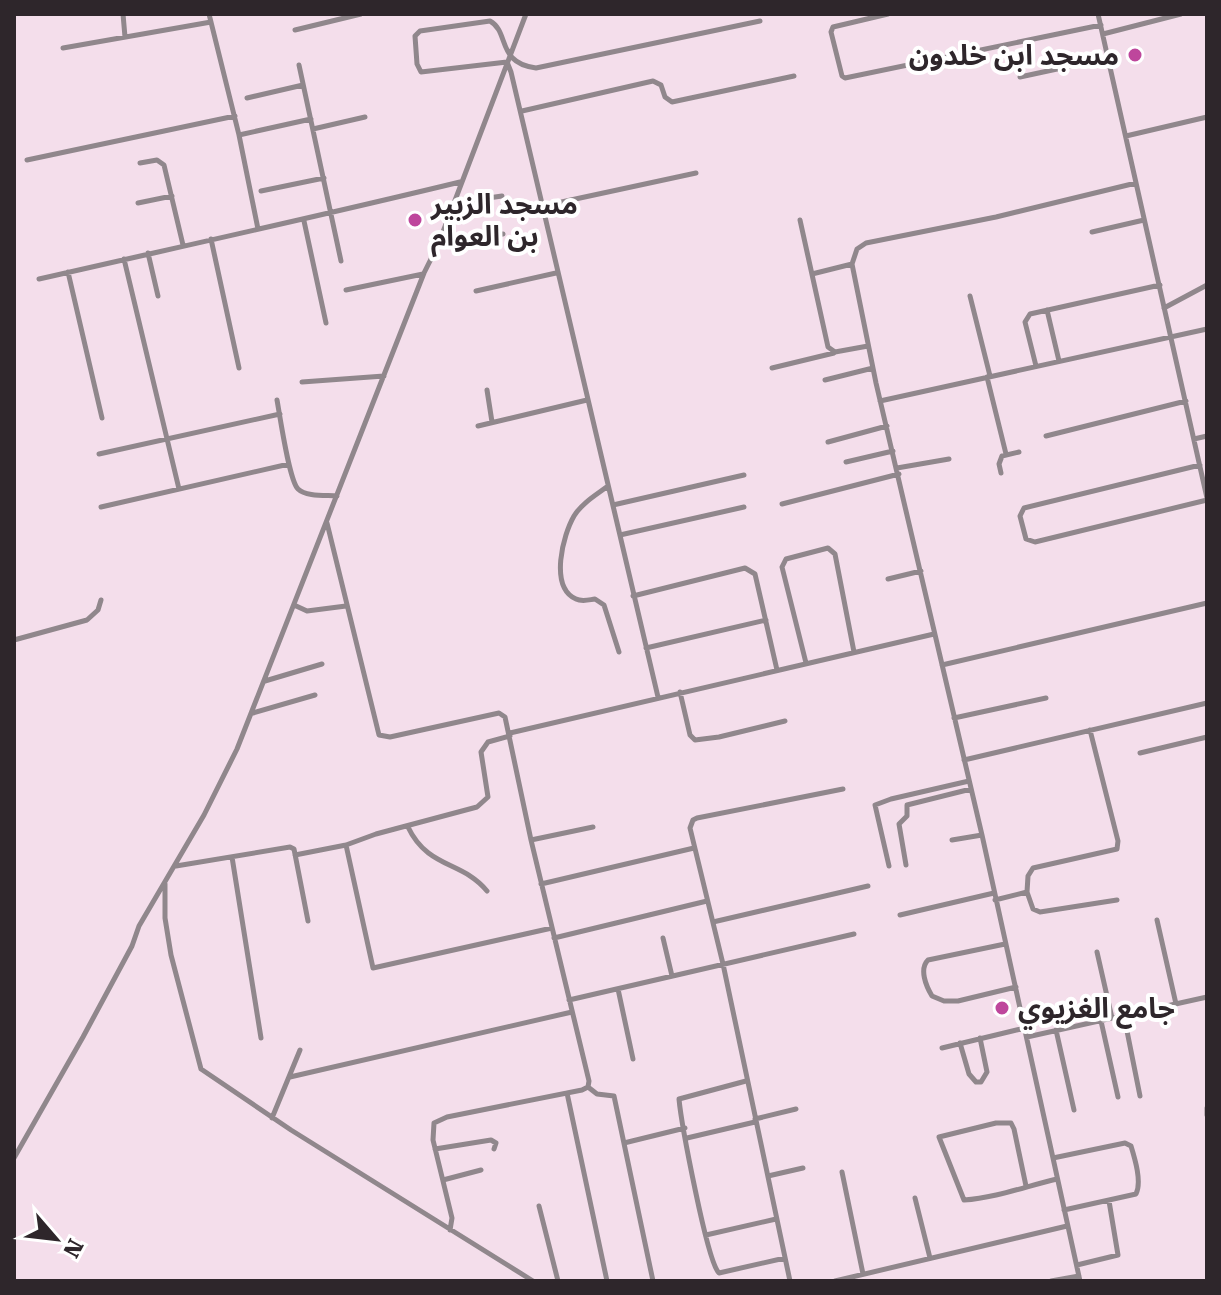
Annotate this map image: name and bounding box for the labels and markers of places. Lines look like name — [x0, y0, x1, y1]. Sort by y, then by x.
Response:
place label: مسجد ابن خلدون — [909, 39, 1119, 72]
marker: مسجد ابن خلدون — [1126, 46, 1144, 64]
place label: مسجد الزبير بن العوام — [430, 188, 578, 258]
marker: مسجد الزبير بن العوام — [406, 211, 424, 229]
place label: جامع الغزيوي — [1018, 992, 1175, 1030]
marker: جامع الغزيوي — [993, 999, 1011, 1017]

